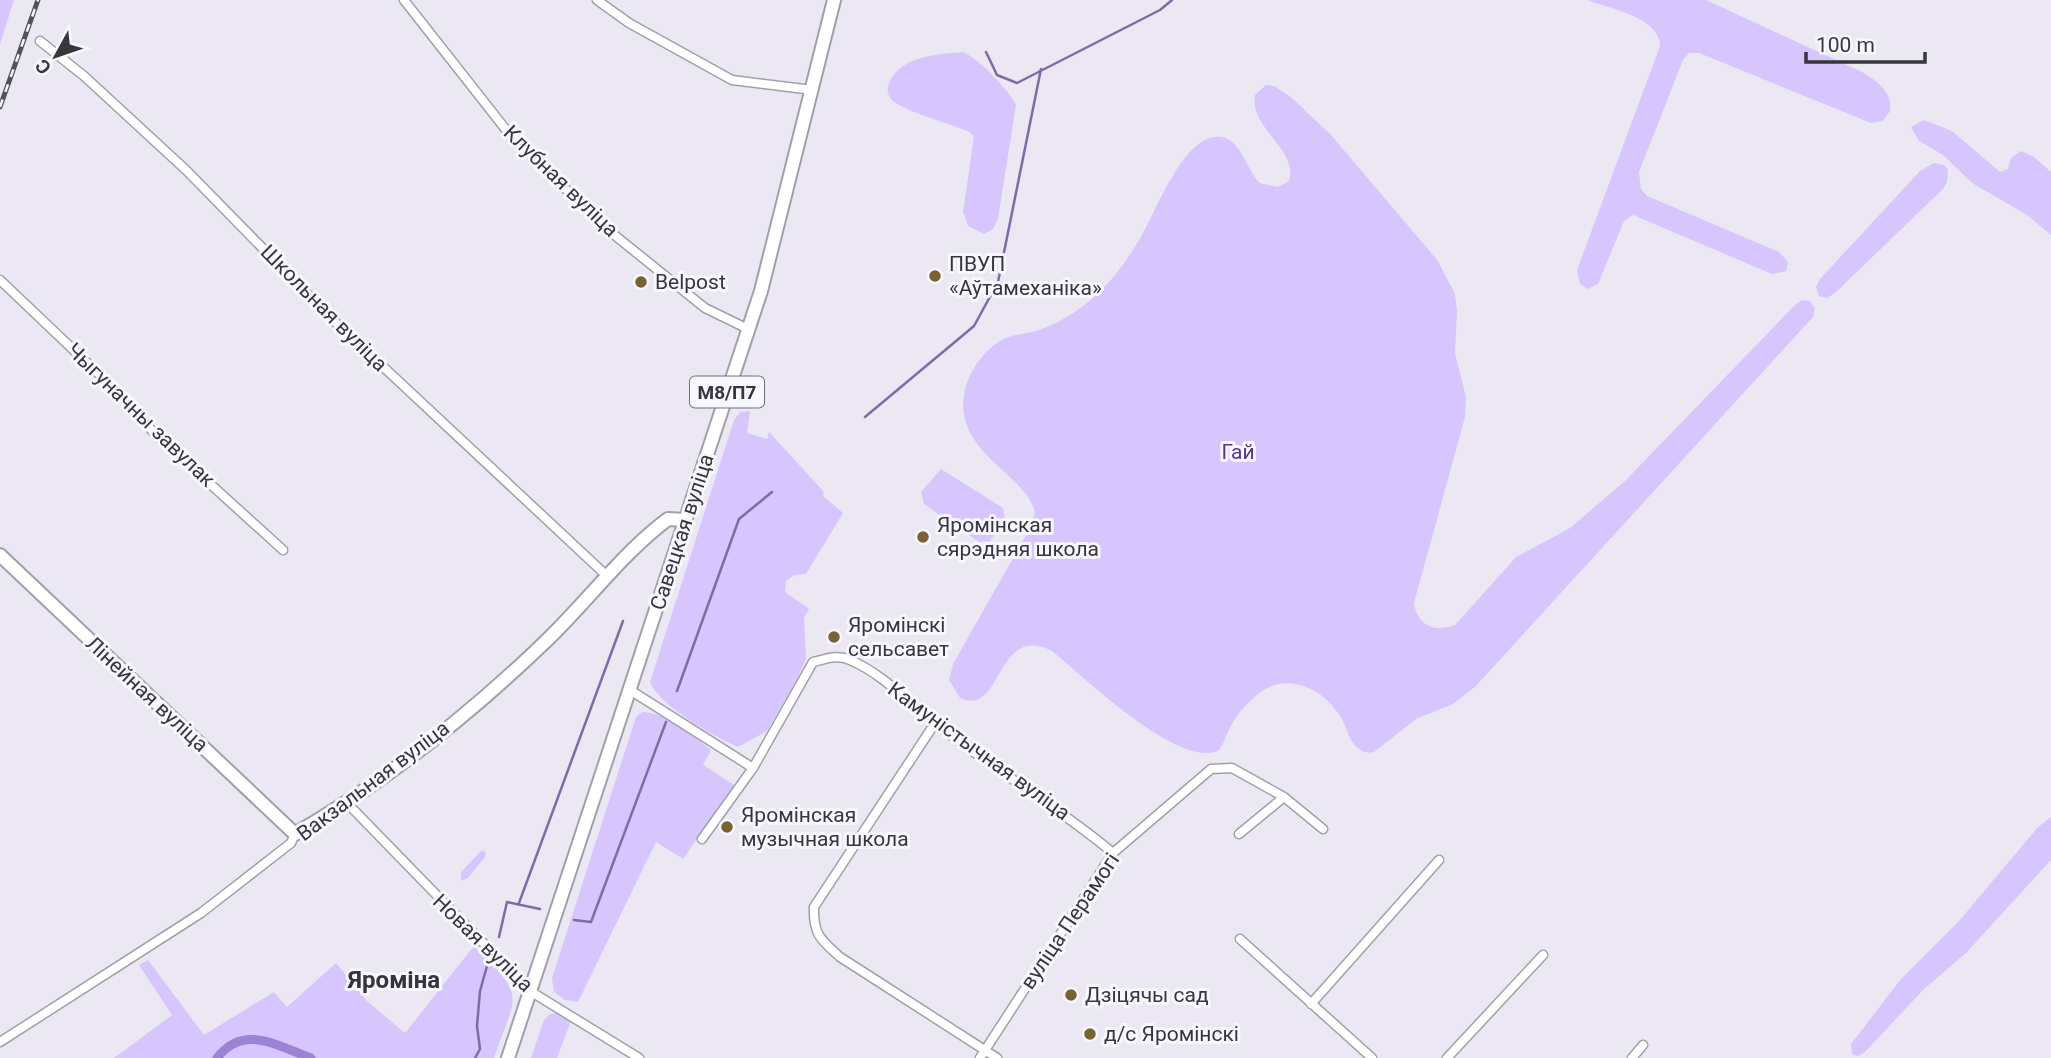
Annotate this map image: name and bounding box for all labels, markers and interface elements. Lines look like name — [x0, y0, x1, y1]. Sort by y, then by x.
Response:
north arrow — [21, 21, 91, 91]
scale bar — [1806, 21, 1925, 65]
text: 100 m — [1816, 33, 1875, 57]
text: С — [31, 54, 56, 79]
street label: Клубная вуліца — [499, 120, 623, 242]
street label: Школьная вуліца — [256, 240, 392, 376]
place label: ПВУП «Аўтамеханіка» — [949, 252, 1102, 300]
marker: ПВУП «Аўтамеханіка» — [927, 268, 943, 284]
place label: Belpost — [655, 270, 726, 294]
marker: Belpost — [633, 274, 649, 290]
street label: Чыгуначны завулак — [62, 338, 220, 492]
road number: М8/П7 — [690, 376, 764, 408]
park label: Гай — [1221, 440, 1255, 464]
street label: Савецкая вуліца — [645, 451, 719, 613]
place label: Яромінская сярэдняя школа — [937, 513, 1099, 561]
marker: Яромінская сярэдняя школа — [915, 529, 931, 545]
place label: Яромінскі сельсавет — [848, 613, 949, 661]
marker: Яромінскі сельсавет — [826, 629, 842, 645]
street label: Лінейная вуліца — [81, 631, 213, 757]
street label: Камуністычная вуліца — [883, 677, 1075, 825]
street label: Вакзальная вуліца — [292, 716, 454, 846]
place label: Яромінская музычная школа — [741, 803, 909, 851]
marker: Яромінская музычная школа — [719, 819, 735, 835]
street label: вуліца Перамогі — [1016, 849, 1124, 993]
street label: Новая вуліца — [428, 889, 538, 997]
district label: Яроміна — [347, 966, 440, 994]
place label: Дзіцячы сад — [1085, 983, 1209, 1007]
marker: Дзіцячы сад — [1063, 987, 1079, 1003]
place label: д/с Яромінскі — [1104, 1022, 1239, 1046]
marker: д/с Яромінскі — [1082, 1026, 1098, 1042]

